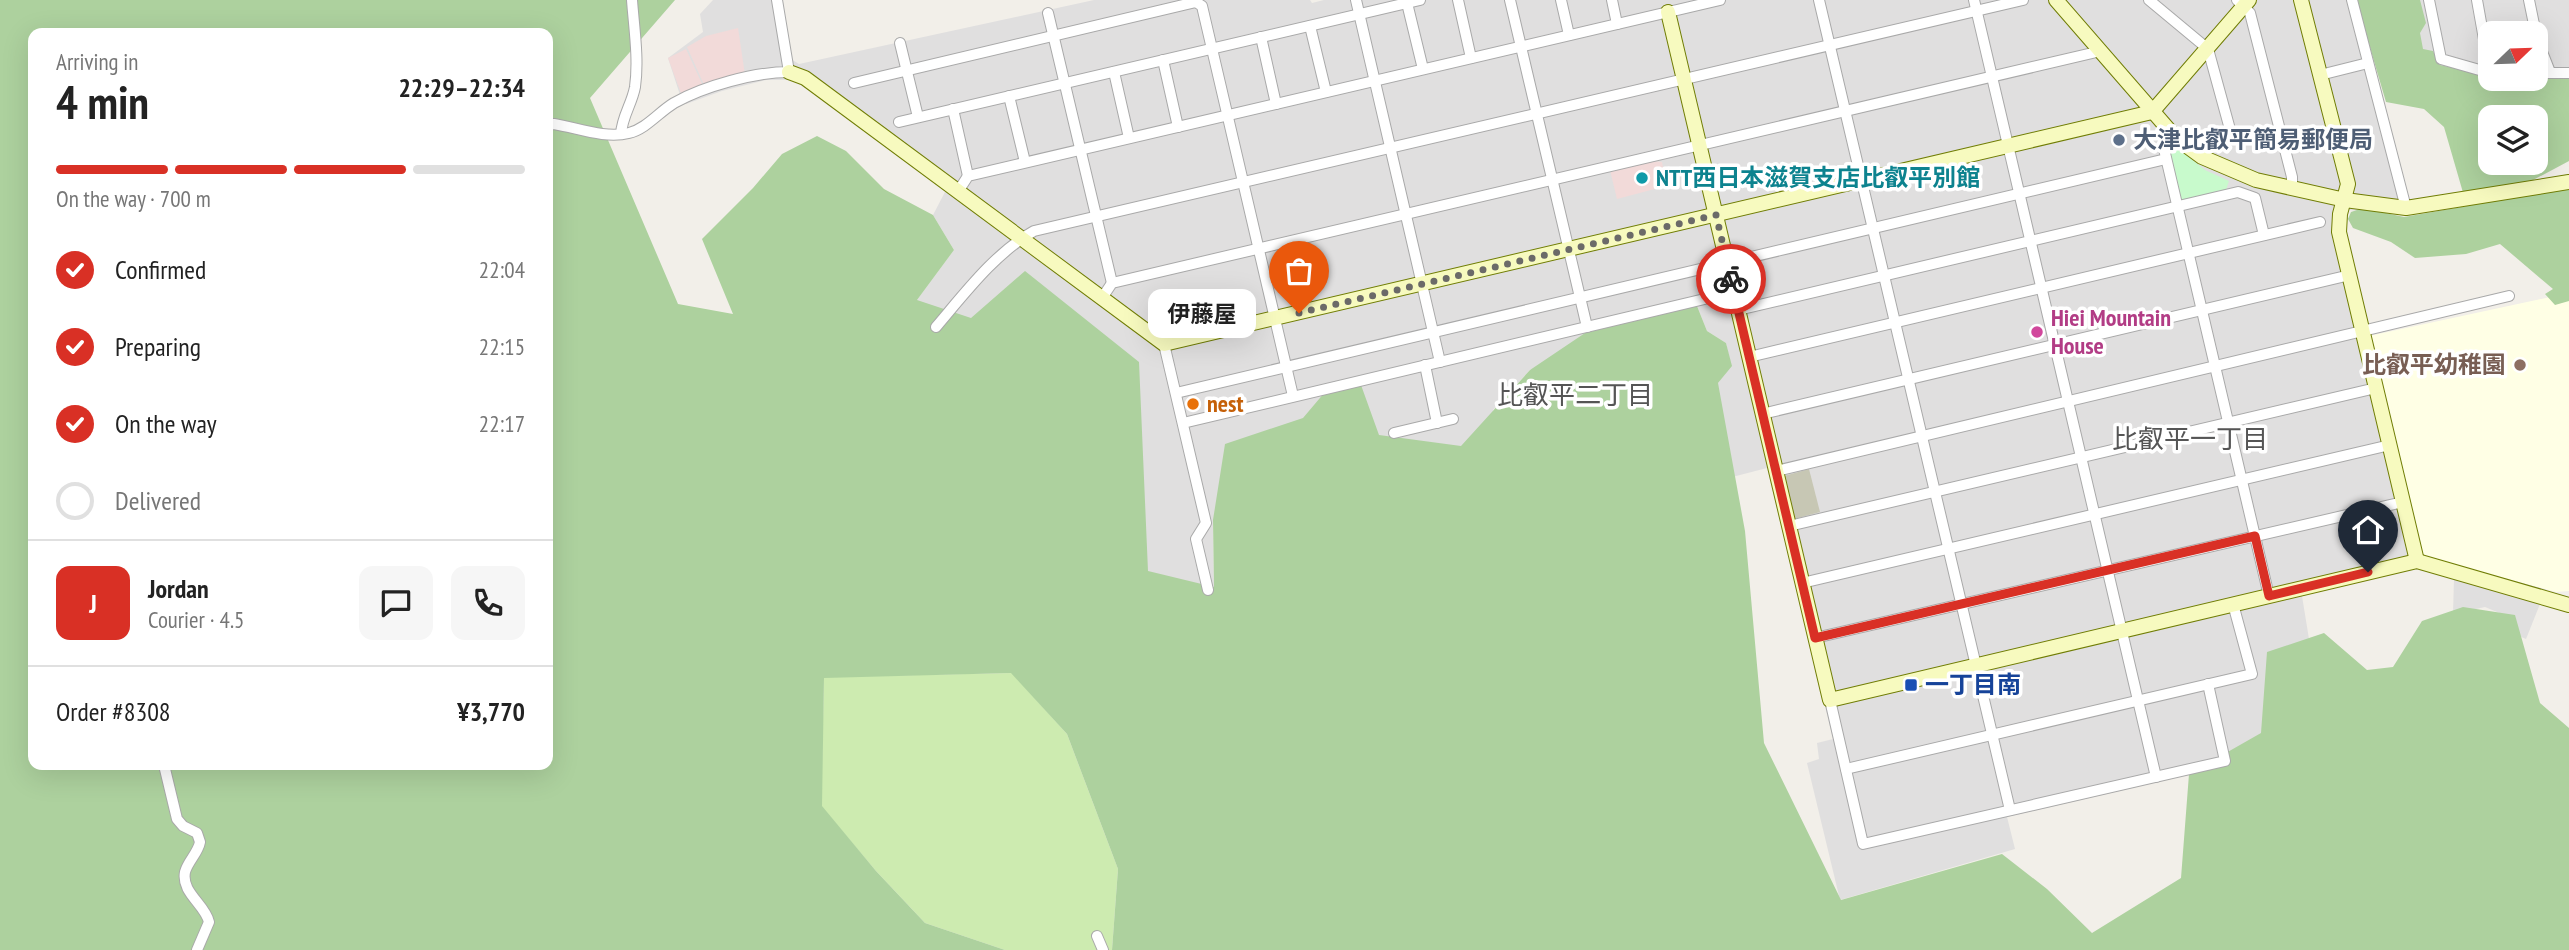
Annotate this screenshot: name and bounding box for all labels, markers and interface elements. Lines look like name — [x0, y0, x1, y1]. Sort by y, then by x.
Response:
north arrow — [2478, 21, 2548, 91]
map controls — [2478, 21, 2548, 175]
text: Arriving in — [56, 47, 138, 76]
text: 22:29–22:34 — [398, 71, 525, 104]
text: 4 min — [56, 72, 149, 132]
button: layers — [2478, 105, 2548, 175]
place label: 大津比叡平簡易郵便局 — [2133, 124, 2373, 155]
marker: 大津比叡平簡易郵便局 — [2111, 132, 2127, 148]
place label: NTT西日本滋賀支店比叡平別館 — [1656, 162, 1980, 193]
marker: NTT西日本滋賀支店比叡平別館 — [1634, 170, 1650, 186]
text: On the way · 700 m — [56, 184, 211, 213]
pin — [1269, 241, 1329, 313]
courier — [1696, 244, 1766, 314]
icon: check — [56, 251, 94, 289]
icon: bag — [1280, 252, 1318, 290]
text: Confirmed — [115, 253, 206, 286]
text: 22:04 — [479, 255, 525, 284]
icon: bike — [1712, 260, 1750, 298]
callout: 伊藤屋 — [1148, 288, 1257, 338]
text: 伊藤屋 — [1168, 299, 1237, 328]
place label: Hiei Mountain House — [2051, 302, 2171, 361]
marker: Hiei Mountain House — [2029, 324, 2045, 340]
icon: check — [56, 328, 94, 366]
text: Preparing — [115, 330, 201, 363]
text: 22:15 — [479, 332, 525, 361]
place label: 比叡平幼稚園 — [2362, 349, 2506, 380]
marker: 比叡平幼稚園 — [2512, 357, 2528, 373]
district label: 比叡平二丁目 — [1497, 378, 1653, 411]
place label: nest — [1207, 388, 1243, 419]
marker: nest — [1185, 396, 1201, 412]
icon: check — [56, 405, 94, 443]
text: On the way — [115, 407, 217, 440]
text: 22:17 — [479, 409, 525, 438]
district label: 比叡平一丁目 — [2112, 422, 2268, 455]
text: Delivered — [115, 484, 201, 517]
pin — [2338, 500, 2398, 572]
icon: home — [2349, 511, 2387, 549]
button: chat — [359, 566, 433, 640]
button: phone — [451, 566, 525, 640]
text: Jordan — [148, 572, 209, 605]
text: J — [89, 587, 97, 620]
text: Courier · 4.5 — [148, 605, 244, 634]
place label: 一丁目南 — [1925, 669, 2021, 700]
marker: 一丁目南 — [1903, 677, 1919, 693]
text: Order #8308 — [56, 695, 171, 728]
text: ¥3,770 — [457, 695, 525, 728]

